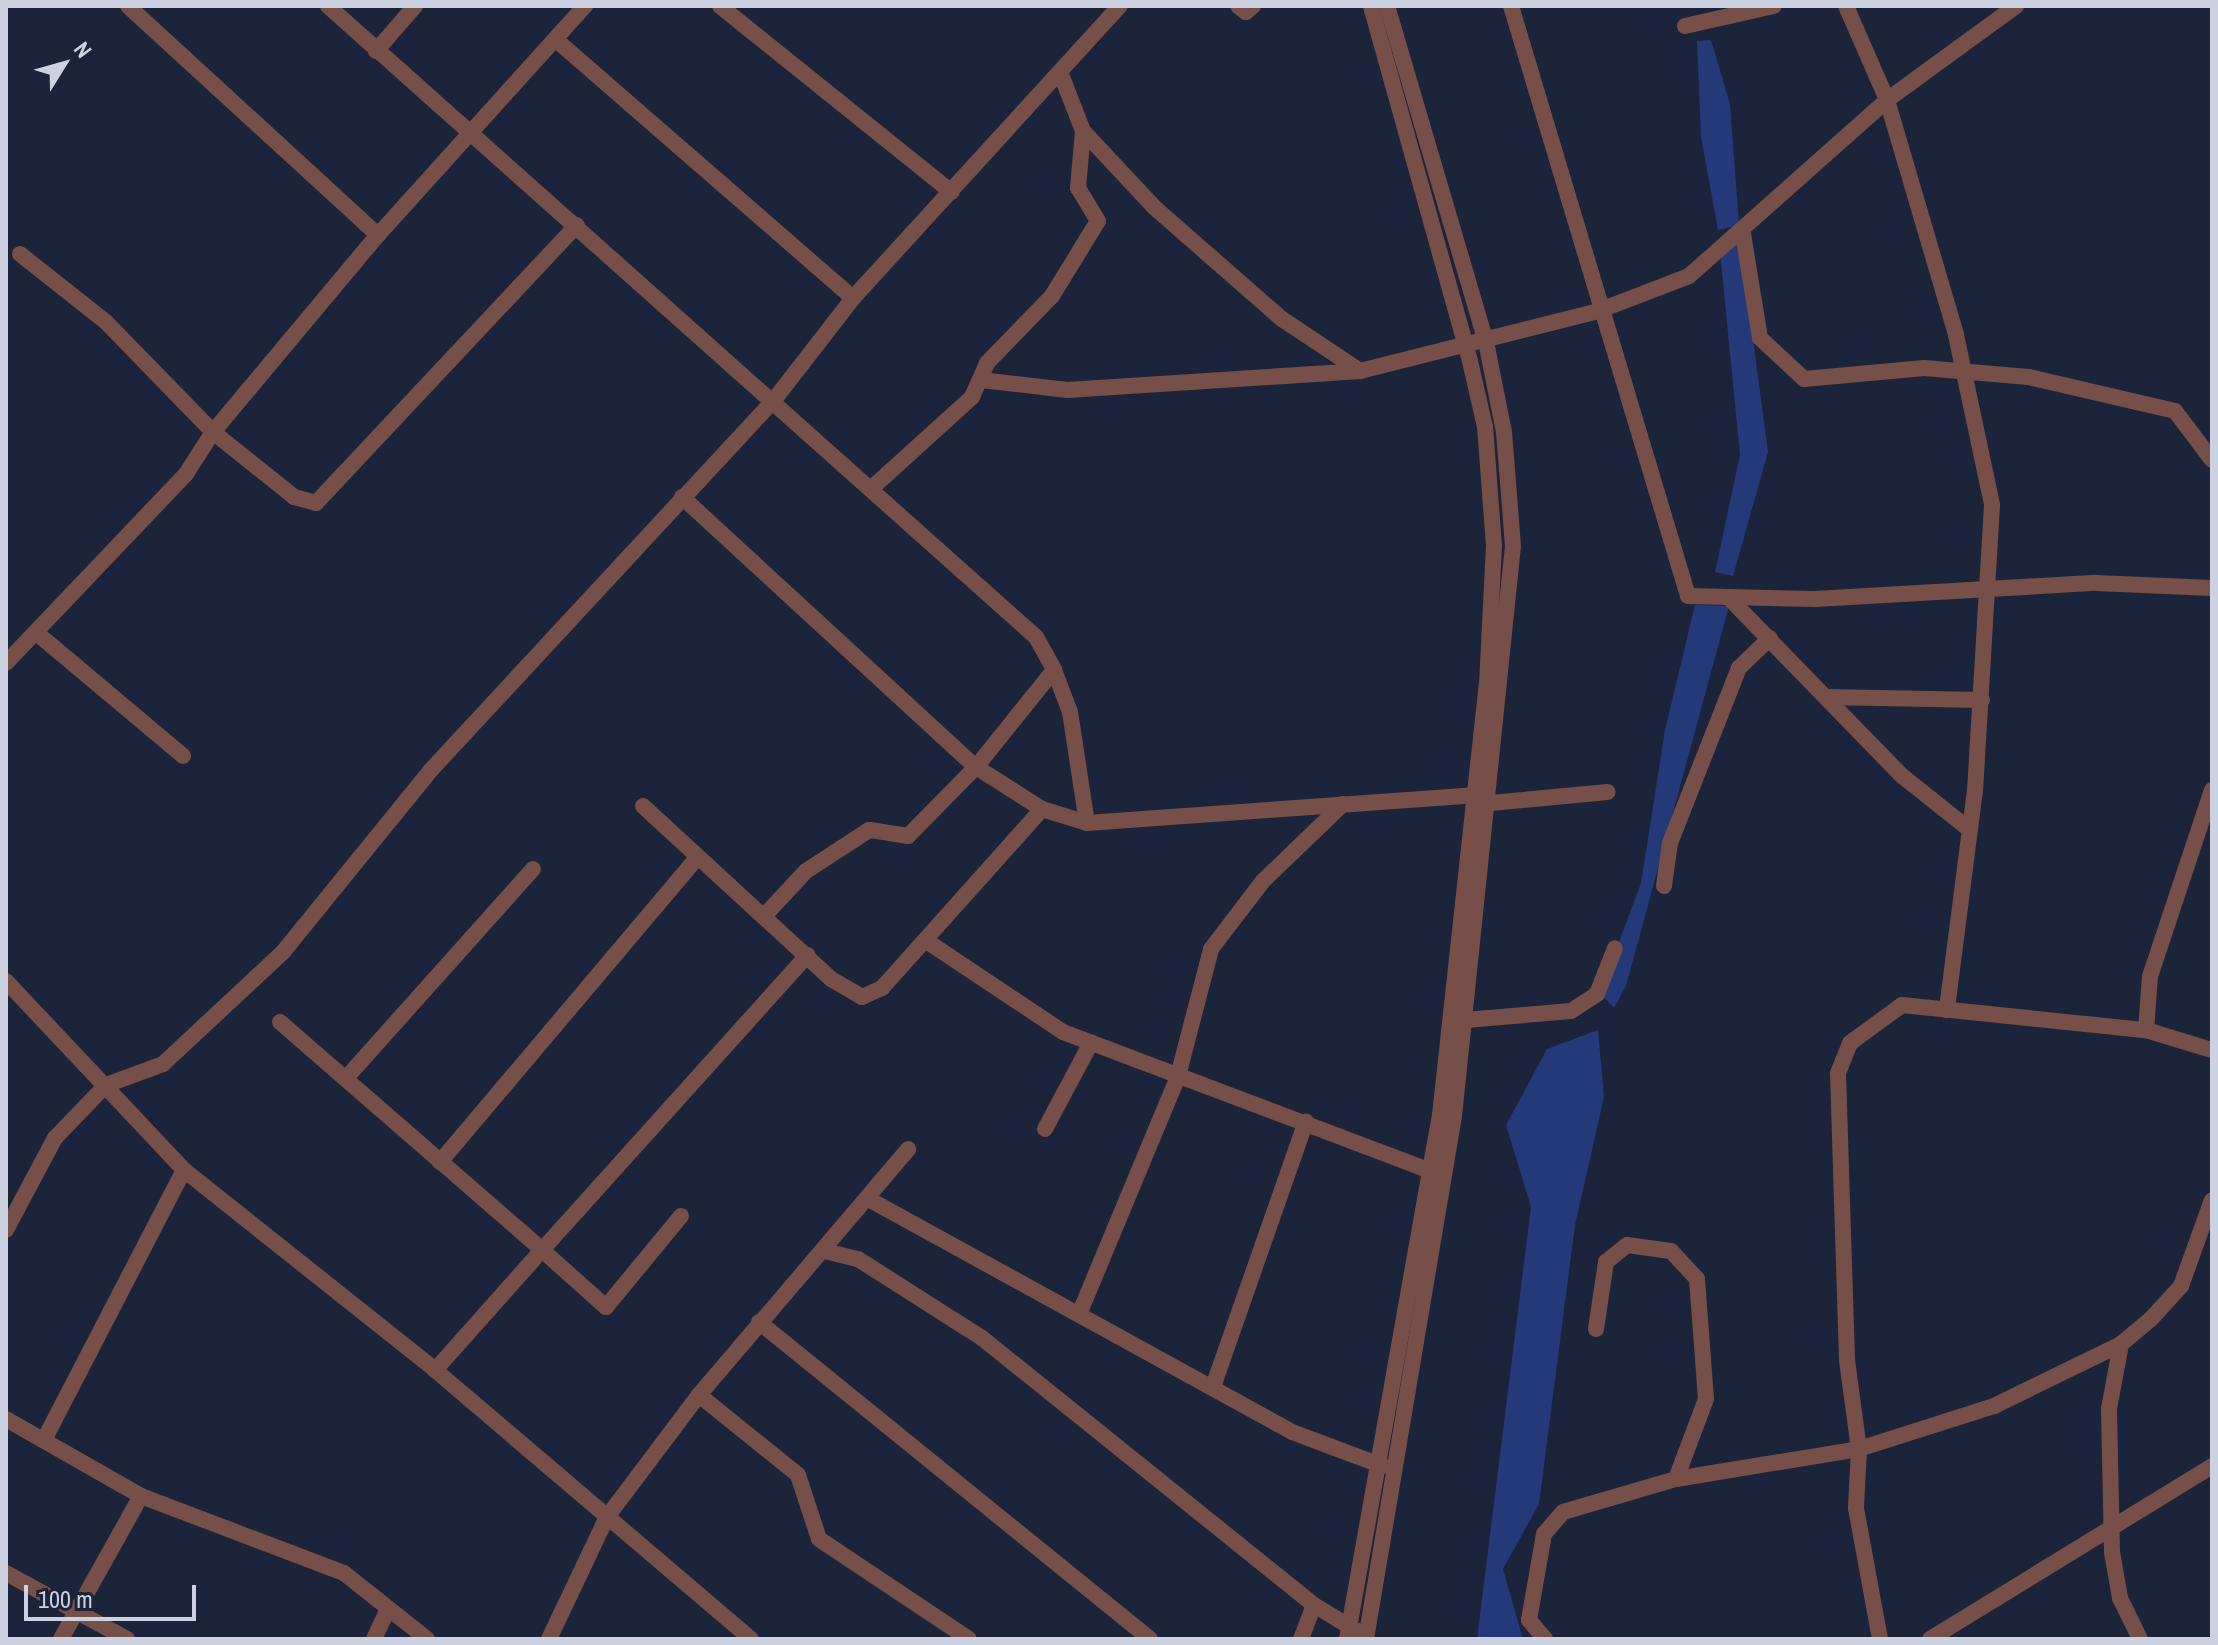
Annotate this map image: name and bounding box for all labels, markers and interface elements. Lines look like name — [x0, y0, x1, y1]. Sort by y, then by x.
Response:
north arrow — [24, 24, 104, 104]
text: N — [67, 35, 99, 64]
scale bar — [28, 1569, 200, 1619]
text: 100 m — [38, 1583, 93, 1615]

